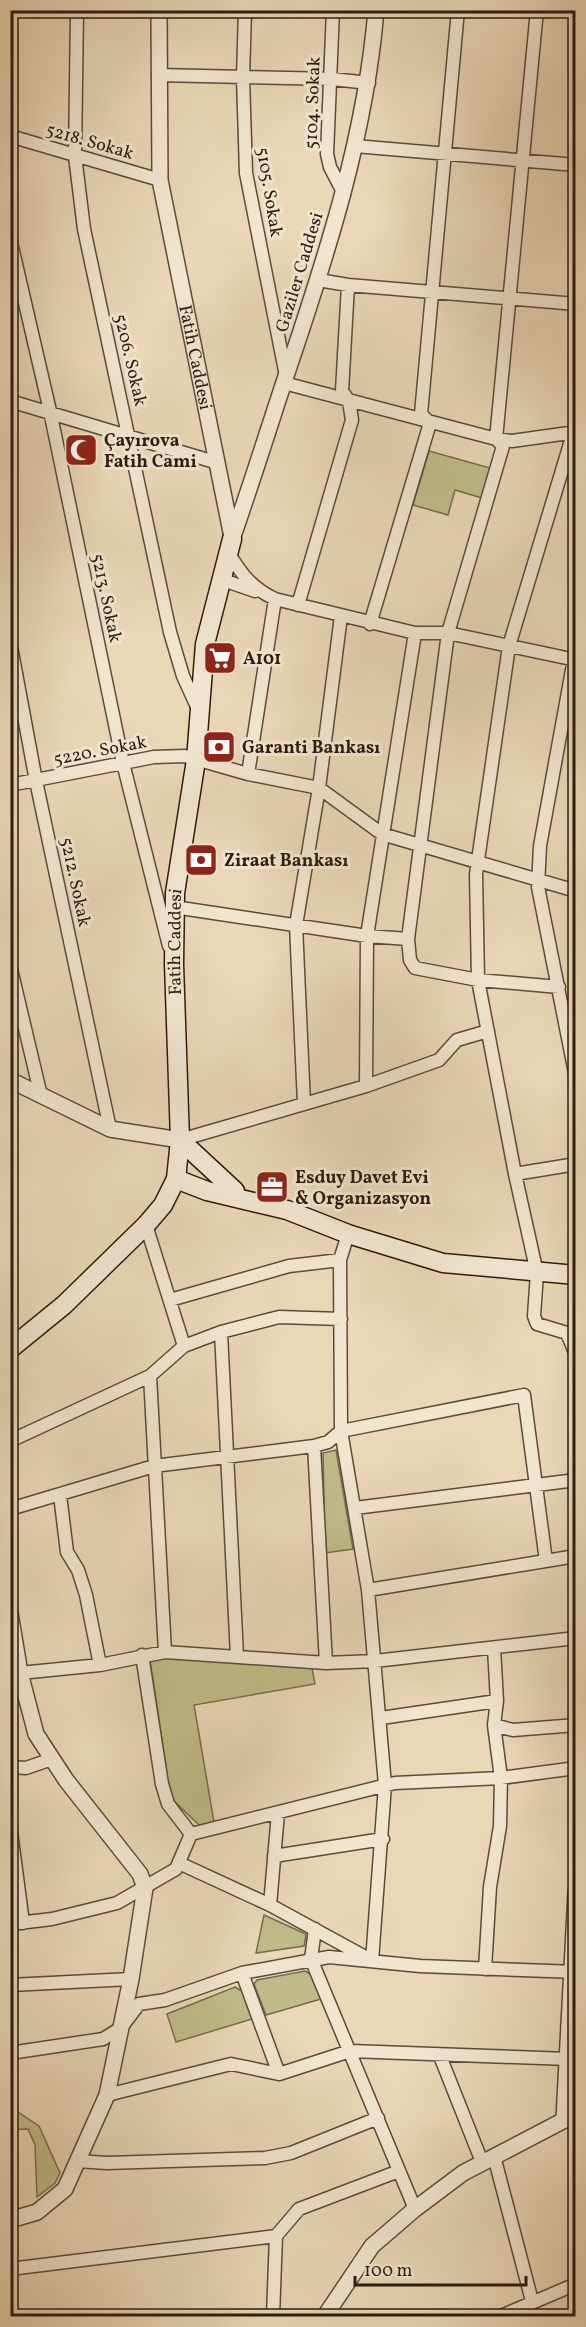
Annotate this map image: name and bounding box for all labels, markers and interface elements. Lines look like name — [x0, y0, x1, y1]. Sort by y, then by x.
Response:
street label: 5104. Sokak — [299, 56, 328, 150]
street label: 5218. Sokak — [43, 118, 137, 167]
street label: 5105. Sokak — [249, 145, 288, 239]
street label: Gaziler Caddesi — [270, 209, 331, 336]
street label: Fatih Caddesi — [172, 303, 217, 413]
street label: 5206. Sokak — [107, 312, 152, 409]
place label: Çayırova Fatih Cami — [104, 429, 197, 475]
mosque icon: Çayırova Fatih Cami — [63, 432, 99, 468]
street label: 5213. Sokak — [84, 552, 127, 645]
supermarket icon: A101 — [202, 640, 238, 676]
place label: A101 — [243, 647, 281, 672]
bank icon: Garanti Bankası — [201, 729, 237, 765]
street label: 5220. Sokak — [52, 730, 149, 773]
place label: Garanti Bankası — [242, 736, 380, 761]
street label: 5212. Sokak — [53, 835, 96, 929]
bank icon: Ziraat Bankası — [183, 842, 219, 878]
place label: Ziraat Bankası — [224, 849, 349, 874]
street label: Fatih Caddesi — [163, 887, 190, 996]
place label: Esduy Davet Evi & Organizasyon — [295, 1166, 431, 1212]
office icon: Esduy Davet Evi & Organizasyon — [254, 1169, 290, 1205]
scale bar — [355, 2249, 526, 2287]
text: 100 m — [364, 2259, 413, 2284]

